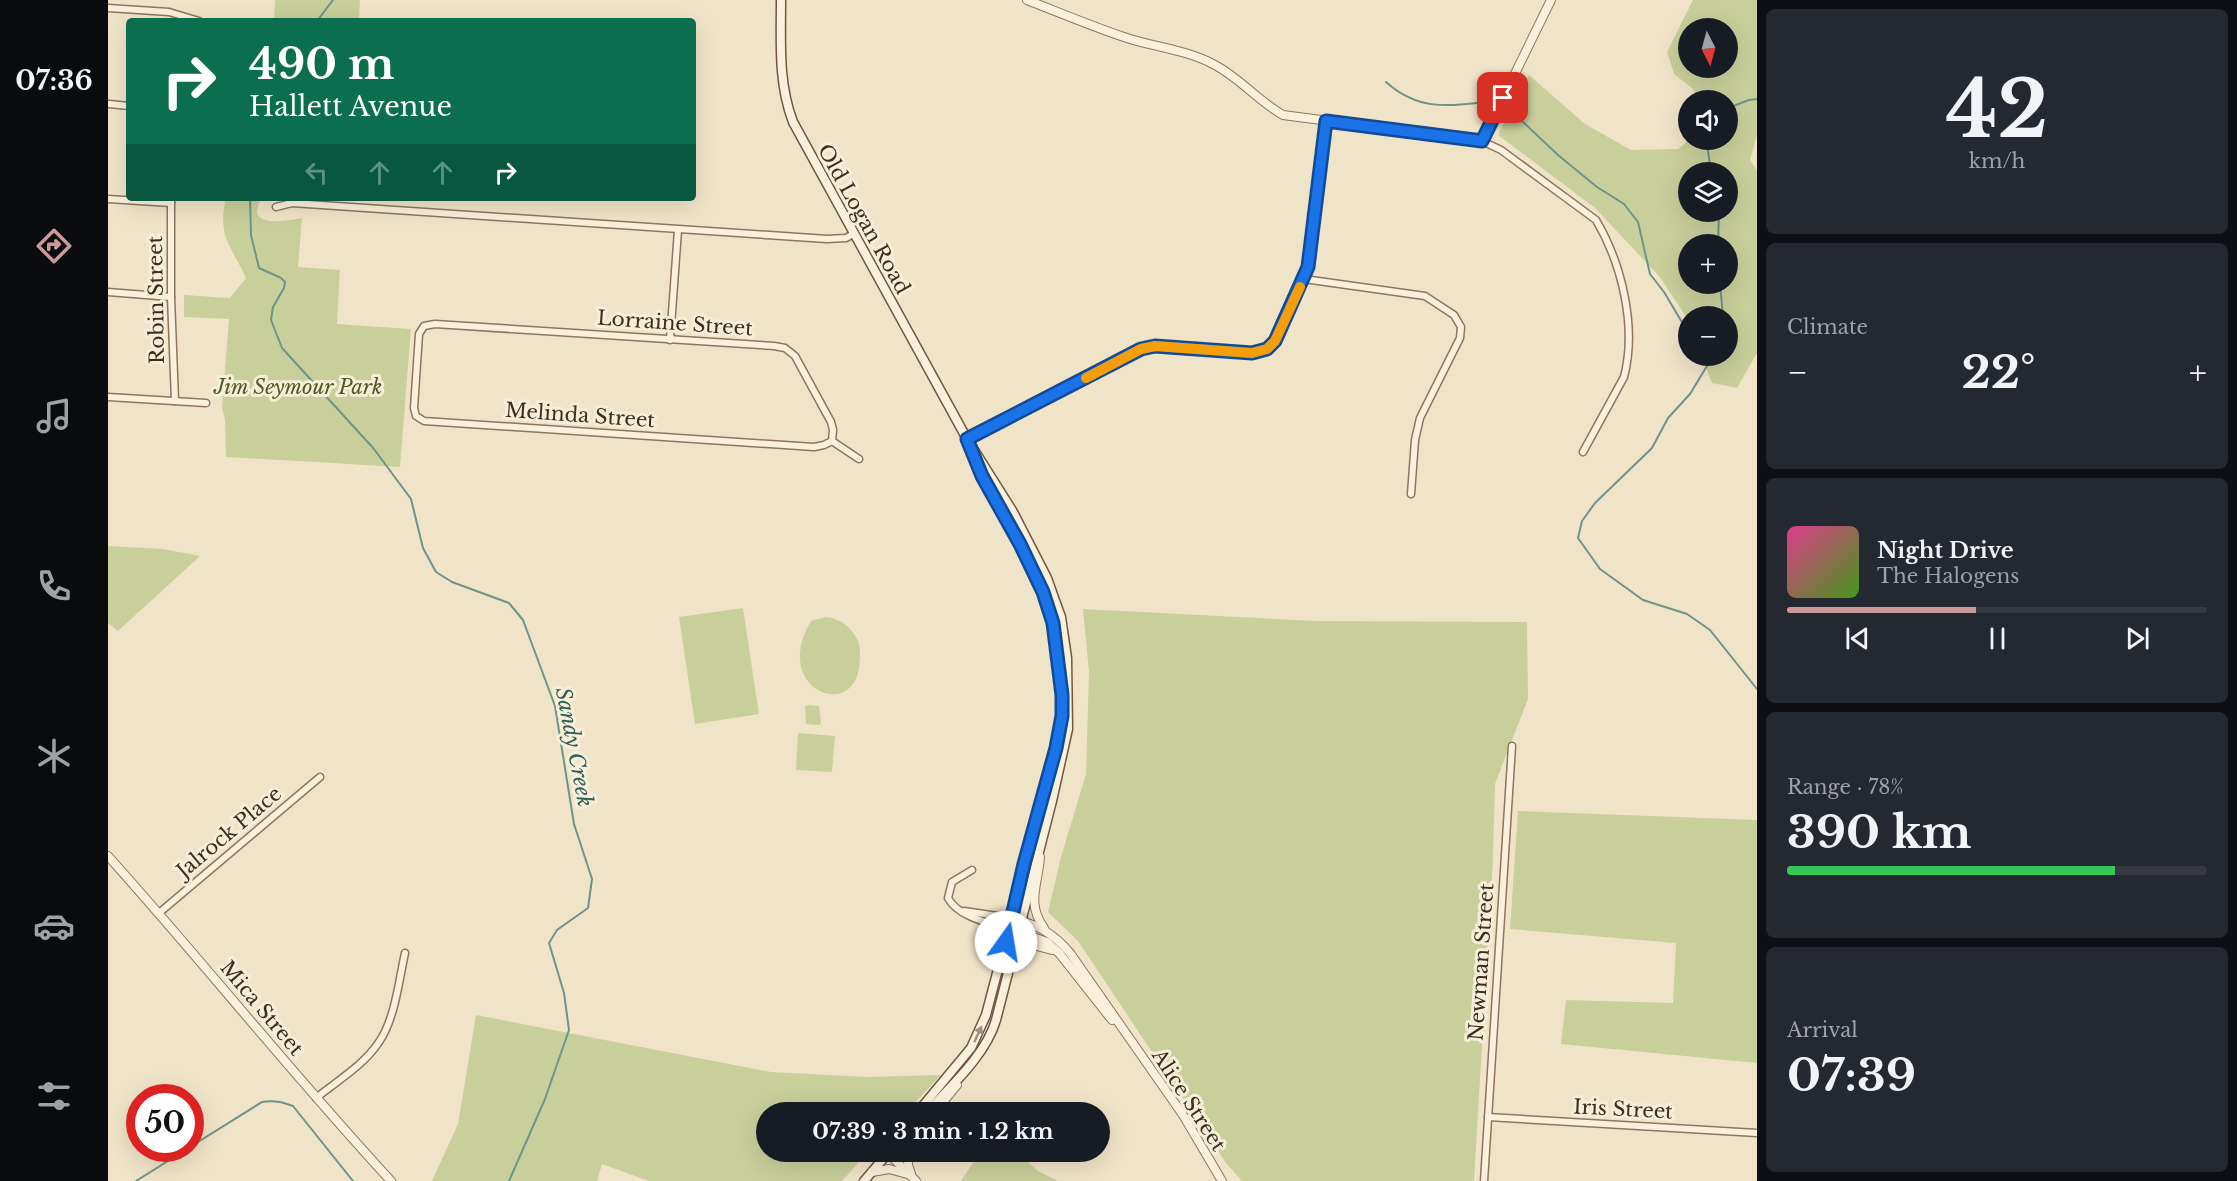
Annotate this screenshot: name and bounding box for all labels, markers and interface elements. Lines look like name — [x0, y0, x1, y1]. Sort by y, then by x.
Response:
north arrow — [1678, 18, 1738, 78]
map controls — [1678, 18, 1738, 366]
text: 490 m — [249, 38, 395, 90]
icon: right — [150, 42, 228, 120]
text: 42 — [1946, 61, 2048, 158]
text: 07:36 — [15, 64, 93, 97]
pin — [1477, 72, 1528, 123]
icon: arrive — [1486, 81, 1519, 114]
text: Hallett Avenue — [249, 90, 452, 123]
button: sound — [1678, 90, 1738, 150]
street label: Old Logan Road — [813, 140, 915, 298]
text: km/h — [1969, 149, 2025, 173]
icon: left — [300, 156, 333, 189]
icon: ahead — [363, 156, 396, 189]
icon: ahead — [426, 156, 459, 189]
icon: right — [489, 156, 522, 189]
button: layers — [1678, 162, 1738, 222]
icon: directions — [33, 225, 75, 267]
button: + — [1678, 234, 1738, 294]
street label: Robin Street — [143, 235, 169, 364]
street label: Lorraine Street — [596, 306, 754, 340]
button: − — [1678, 306, 1738, 366]
text: Climate — [1787, 315, 1868, 339]
text: 22° — [1962, 344, 2035, 400]
text: − — [1787, 352, 1808, 393]
text: + — [2189, 352, 2207, 393]
park label: Jim Seymour Park — [213, 375, 382, 399]
icon: music — [33, 395, 75, 437]
street label: Melinda Street — [504, 398, 656, 432]
text: Night Drive — [1877, 537, 2014, 564]
text: The Halogens — [1877, 564, 2019, 588]
icon: phone — [33, 565, 75, 607]
icon: previous — [1841, 622, 1874, 655]
icon: pause — [1981, 622, 2014, 655]
icon: next — [2121, 622, 2154, 655]
water label: Sandy Creek — [550, 685, 598, 809]
icon: climate — [33, 735, 75, 777]
text: Range · 78% — [1787, 775, 1904, 799]
street label: Jalrock Place — [170, 781, 286, 885]
text: 390 km — [1787, 804, 1972, 860]
street label: Newman Street — [1464, 882, 1499, 1042]
icon: car — [33, 905, 75, 947]
position arrow — [974, 910, 1038, 974]
street label: Mica Street — [215, 956, 309, 1061]
text: Arrival — [1787, 1018, 1858, 1042]
one-way arrow — [972, 1025, 982, 1043]
street label: Alice Street — [1147, 1044, 1231, 1156]
text: 07:39 — [1787, 1047, 1916, 1103]
icon: filters — [33, 1075, 75, 1117]
speed limit sign: 50 — [126, 1084, 204, 1162]
street label: Iris Street — [1573, 1094, 1674, 1124]
text: 07:39 · 3 min · 1.2 km — [812, 1118, 1054, 1145]

